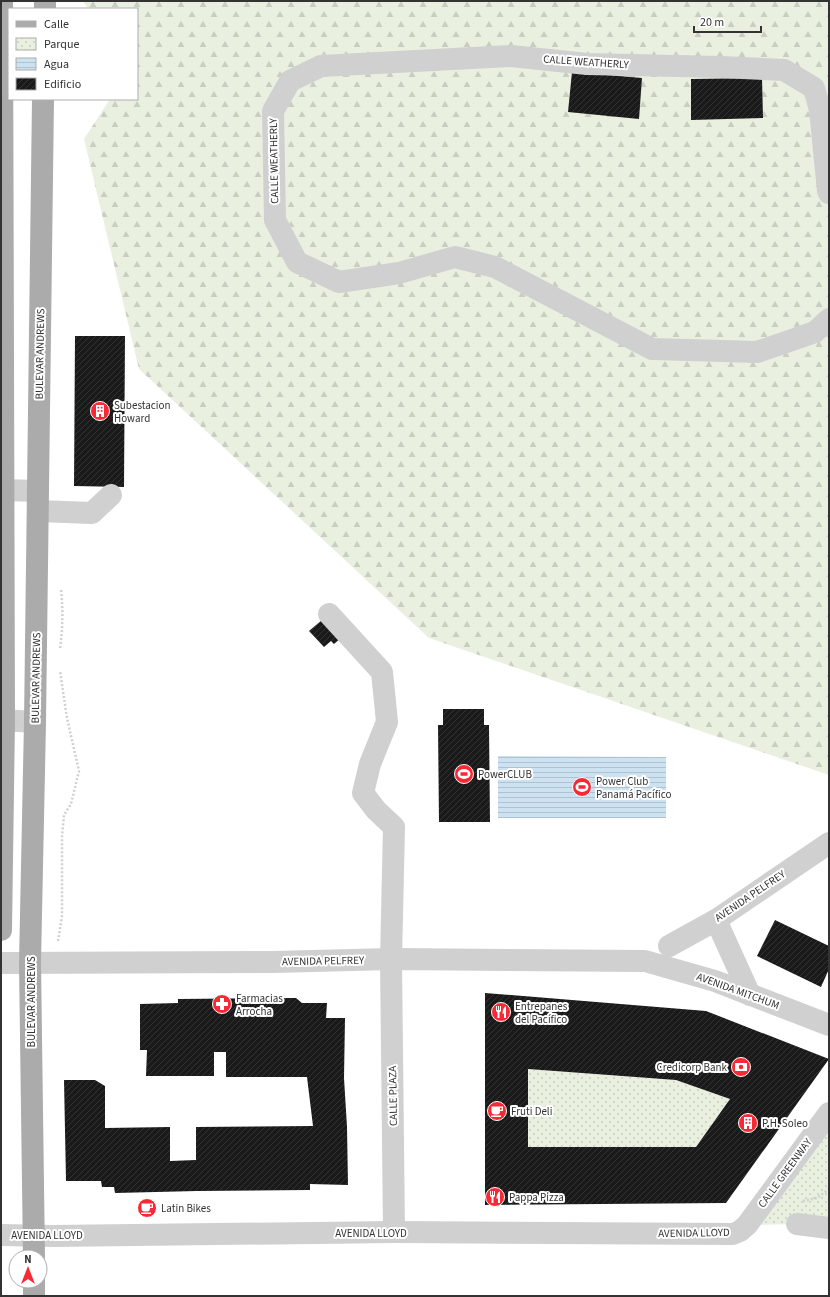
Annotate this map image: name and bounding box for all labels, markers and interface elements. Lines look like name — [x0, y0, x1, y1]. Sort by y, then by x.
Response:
legend — [8, 8, 138, 100]
scale bar — [694, 8, 761, 34]
text: 20 m — [700, 14, 724, 31]
text: Calle — [44, 16, 69, 33]
text: Parque — [44, 36, 80, 53]
street label: CALLE WEATHERLY — [543, 52, 630, 73]
text: Agua — [44, 56, 69, 73]
text: Edificio — [44, 76, 81, 93]
street label: CALLE WEATHERLY — [266, 117, 282, 204]
street label: BULEVAR ANDREWS — [32, 308, 48, 400]
place label: Subestacion Howard — [114, 398, 171, 426]
building icon: Subestacion Howard — [89, 400, 111, 422]
street label: BULEVAR ANDREWS — [28, 632, 44, 724]
sports icon: PowerCLUB — [453, 763, 475, 785]
place label: PowerCLUB — [478, 767, 532, 782]
place label: Power Club Panamá Pacífico — [596, 774, 671, 802]
sports icon: Power Club Panamá Pacífico — [571, 776, 593, 798]
street label: AVENIDA PELFREY — [712, 866, 789, 925]
street label: AVENIDA PELFREY — [282, 953, 365, 969]
street label: BULEVAR ANDREWS — [24, 956, 39, 1048]
street label: AVENIDA MITCHUM — [694, 969, 782, 1013]
place label: Farmacias Arrocha — [236, 991, 283, 1019]
pharmacy icon: Farmacias Arrocha — [211, 993, 233, 1015]
place label: Entrepanes del Pacífico — [515, 999, 568, 1027]
restaurant icon: Entrepanes del Pacífico — [490, 1001, 512, 1023]
bank icon: Credicorp Bank — [730, 1056, 752, 1078]
place label: Credicorp Bank — [656, 1060, 728, 1075]
street label: CALLE PLAZA — [385, 1066, 401, 1126]
cafe icon: Fruti Deli — [486, 1100, 508, 1122]
place label: Fruti Deli — [511, 1104, 552, 1119]
building icon: P.H. Soleo — [737, 1112, 759, 1134]
place label: P.H. Soleo — [762, 1116, 808, 1131]
street label: CALLE GREENWAY — [755, 1135, 816, 1211]
restaurant icon: Pappa Pizza — [484, 1186, 506, 1208]
place label: Pappa Pizza — [509, 1190, 564, 1205]
cafe icon: Latin Bikes — [136, 1197, 158, 1219]
place label: Latin Bikes — [161, 1201, 211, 1216]
street label: AVENIDA LLOYD — [658, 1225, 730, 1241]
street label: AVENIDA LLOYD — [335, 1226, 407, 1241]
street label: AVENIDA LLOYD — [11, 1228, 83, 1243]
north arrow — [8, 1249, 48, 1289]
text: N — [24, 1252, 32, 1267]

